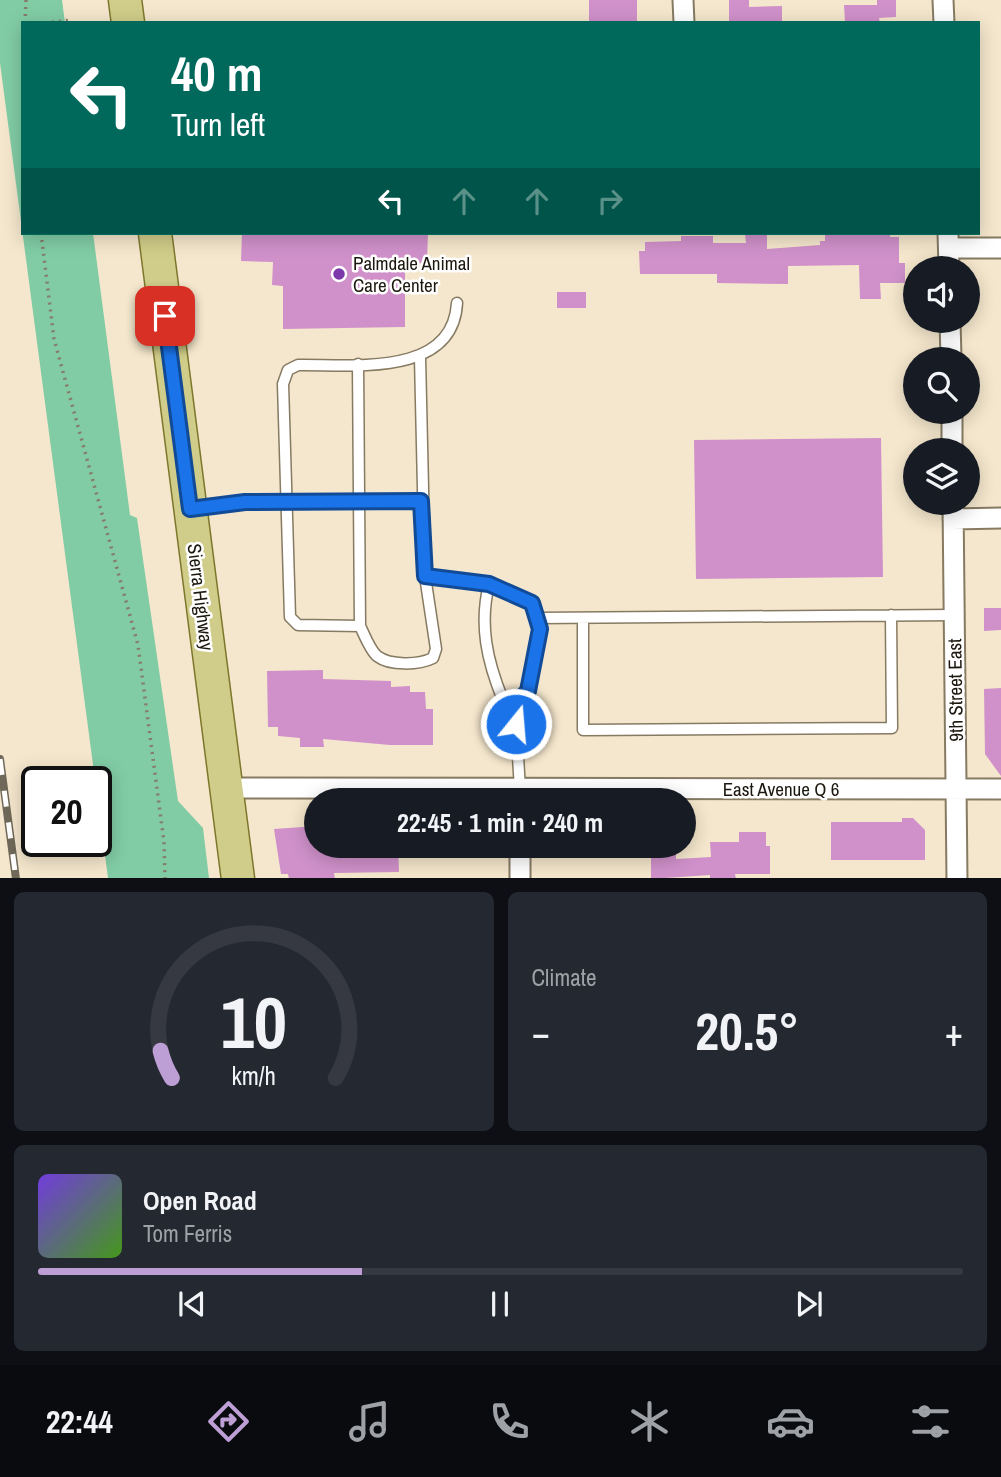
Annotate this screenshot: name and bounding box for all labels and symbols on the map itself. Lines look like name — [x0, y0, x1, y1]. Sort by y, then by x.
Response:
place label: Palmdale Animal Care Center — [353, 250, 470, 298]
marker: Palmdale Animal Care Center — [331, 266, 347, 282]
pin — [135, 286, 195, 346]
street label: Sierra Highway — [182, 542, 220, 652]
street label: 9th Street East — [941, 638, 969, 742]
position arrow — [479, 687, 553, 761]
speed limit sign: 20 — [21, 766, 112, 857]
street label: East Avenue Q 6 — [723, 776, 839, 802]

